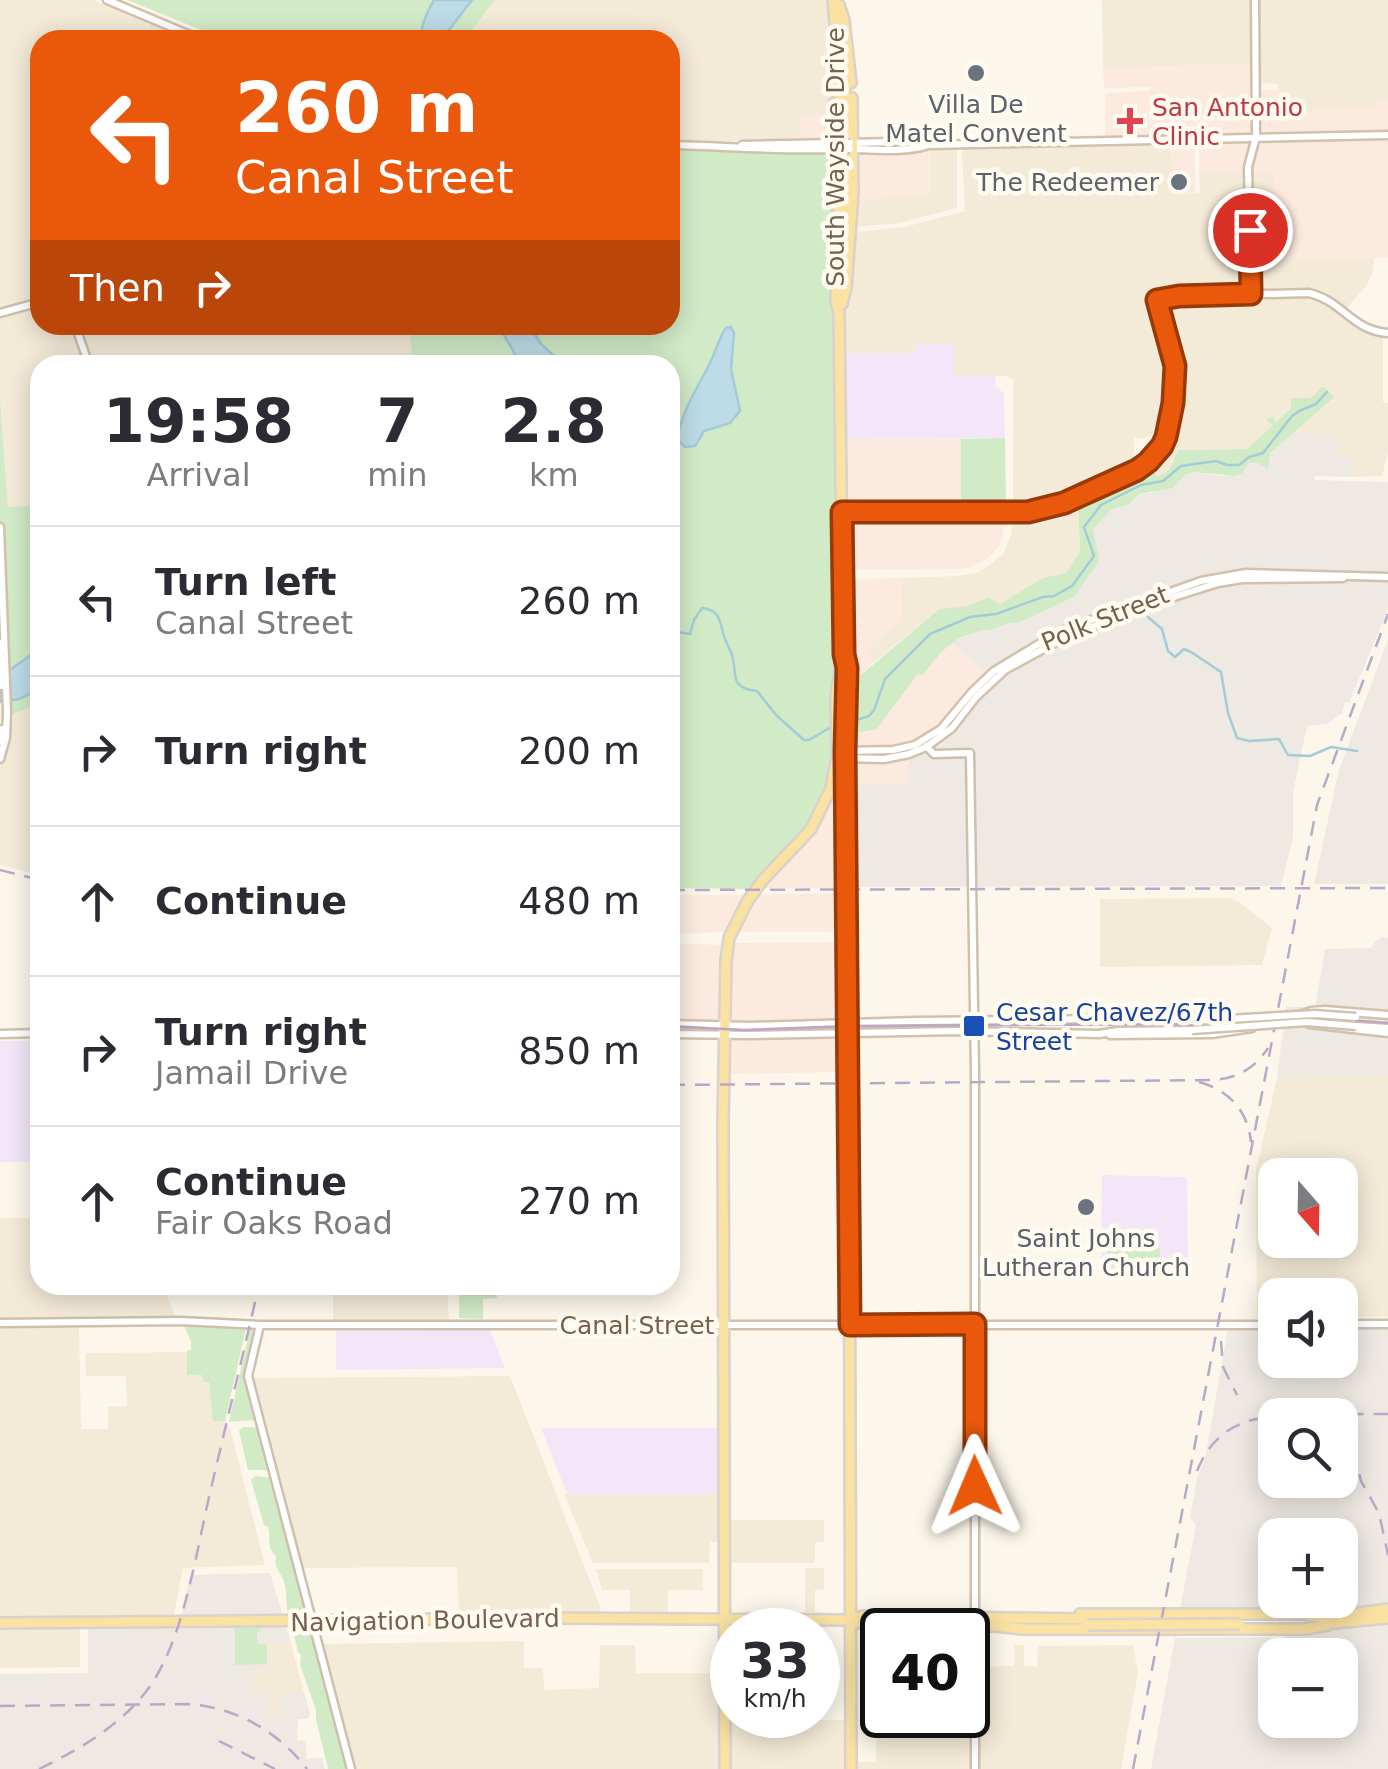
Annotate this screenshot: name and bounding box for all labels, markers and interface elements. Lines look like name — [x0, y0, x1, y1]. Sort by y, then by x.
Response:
street label: South Wayside Drive — [821, 27, 850, 287]
marker: Villa De Matel Convent — [965, 62, 987, 84]
text: 260 m — [235, 67, 478, 149]
icon: left — [70, 70, 200, 200]
place label: Villa De Matel Convent — [885, 90, 1067, 148]
place label: San Antonio Clinic — [1152, 93, 1303, 151]
marker: San Antonio Clinic — [1117, 108, 1143, 134]
text: Canal Street — [235, 151, 514, 204]
place label: The Redeemer — [975, 168, 1160, 197]
marker: The Redeemer — [1168, 171, 1190, 193]
pin — [1208, 188, 1293, 273]
icon: arrive — [1223, 203, 1278, 258]
icon: right — [185, 260, 240, 315]
text: Then — [70, 266, 165, 310]
text: 19:58 — [103, 386, 294, 456]
text: 7 — [376, 386, 418, 456]
text: 2.8 — [501, 386, 607, 456]
text: Arrival — [147, 456, 251, 494]
text: min — [367, 456, 428, 494]
text: km — [529, 456, 579, 494]
text: Turn left — [155, 560, 336, 604]
icon: left — [70, 574, 125, 629]
text: 260 m — [518, 579, 640, 623]
street label: Polk Street — [1037, 580, 1173, 657]
text: Canal Street — [155, 604, 353, 642]
icon: right — [70, 724, 125, 779]
text: Turn right — [155, 729, 367, 773]
text: 200 m — [518, 729, 640, 773]
icon: ahead — [70, 874, 125, 929]
text: Continue — [155, 879, 347, 923]
text: 480 m — [518, 879, 640, 923]
place label: Cesar Chavez/67th Street — [996, 998, 1233, 1056]
text: Turn right — [155, 1010, 367, 1054]
marker: Cesar Chavez/67th Street — [961, 1013, 987, 1039]
icon: right — [70, 1024, 125, 1079]
text: 850 m — [518, 1029, 640, 1073]
text: Jamail Drive — [155, 1054, 348, 1092]
north arrow — [1258, 1158, 1358, 1258]
map controls — [1258, 1158, 1358, 1738]
text: Continue — [155, 1160, 347, 1204]
icon: ahead — [70, 1174, 125, 1229]
text: 270 m — [518, 1179, 640, 1223]
marker: Saint Johns Lutheran Church — [1075, 1196, 1097, 1218]
text: Fair Oaks Road — [155, 1204, 393, 1242]
place label: Saint Johns Lutheran Church — [982, 1224, 1190, 1282]
button: sound — [1258, 1278, 1358, 1378]
street label: Canal Street — [560, 1311, 715, 1340]
button: search — [1258, 1398, 1358, 1498]
position arrow — [923, 1434, 1027, 1538]
button: + — [1258, 1518, 1358, 1618]
street label: Navigation Boulevard — [290, 1604, 560, 1637]
speed limit sign: 40 — [860, 1608, 990, 1738]
text: 33 — [740, 1632, 810, 1690]
button: − — [1258, 1638, 1358, 1738]
text: km/h — [743, 1684, 807, 1713]

